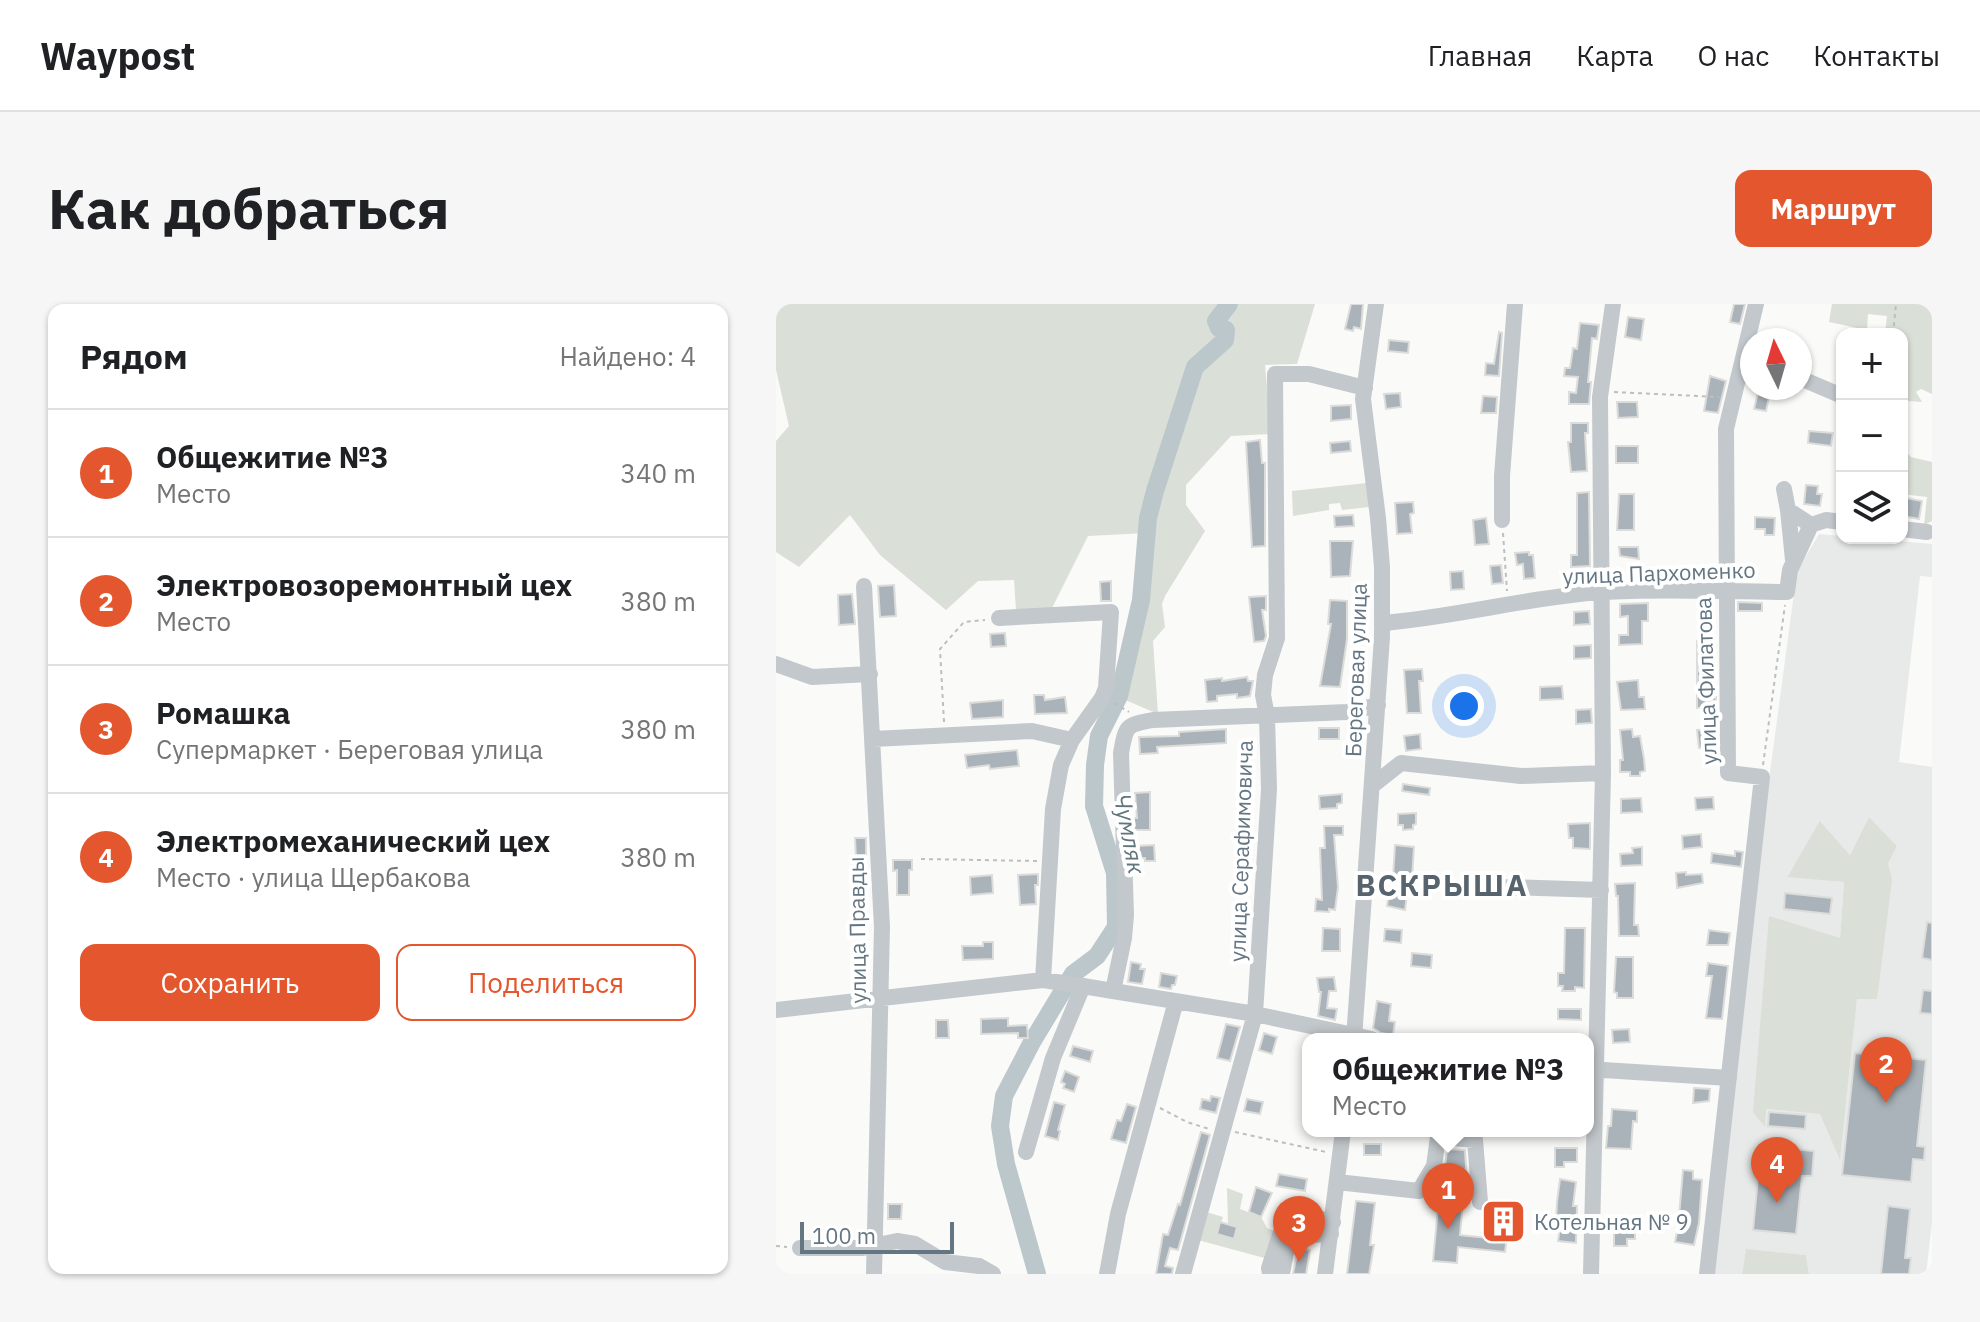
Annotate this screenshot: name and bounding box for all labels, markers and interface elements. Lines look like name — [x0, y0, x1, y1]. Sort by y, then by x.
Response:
text: Waypost — [40, 31, 195, 80]
text: Главная — [1428, 37, 1532, 74]
text: Карта — [1576, 37, 1653, 74]
text: О нас — [1697, 37, 1769, 74]
text: Контакты — [1813, 37, 1940, 74]
button: Маршрут — [1735, 170, 1932, 247]
text: Как добраться — [48, 172, 449, 244]
north arrow — [1740, 328, 1812, 400]
map controls — [1836, 328, 1908, 544]
button: + — [1836, 328, 1908, 400]
text: Рядом — [80, 334, 188, 378]
text: Найдено: 4 — [559, 339, 696, 373]
button: − — [1836, 400, 1908, 472]
text: Общежитие №3 — [156, 437, 388, 476]
text: 1 — [98, 456, 114, 490]
text: 340 m — [620, 456, 696, 490]
button: layers — [1836, 472, 1908, 544]
text: Место — [156, 476, 231, 510]
street label: улица Пархоменко — [1562, 555, 1756, 590]
text: Электровозоремонтный цех — [156, 565, 572, 604]
street label: Береговая улица — [1338, 582, 1373, 758]
text: 2 — [98, 584, 114, 618]
text: 380 m — [620, 584, 696, 618]
street label: улица Филатова — [1688, 596, 1723, 765]
text: Место — [156, 604, 231, 638]
your location — [1444, 686, 1484, 726]
text: Ромашка — [156, 693, 291, 732]
text: 3 — [98, 712, 114, 746]
text: 380 m — [620, 712, 696, 746]
text: Супермаркет · Береговая улица — [156, 732, 543, 766]
street label: улица Серафимовича — [1222, 739, 1259, 963]
water label: Чумляк — [1107, 791, 1153, 877]
text: Электромеханический цех — [156, 821, 550, 860]
text: 4 — [98, 840, 114, 874]
text: 380 m — [620, 840, 696, 874]
street label: улица Правды — [841, 856, 872, 1004]
text: Место · улица Щербакова — [156, 860, 470, 894]
district label: ВСКРЫША — [1356, 865, 1528, 904]
button: Сохранить — [80, 944, 380, 1021]
button: Поделиться — [396, 944, 696, 1021]
popup — [1302, 1033, 1594, 1137]
pin: 2 — [1860, 1037, 1912, 1103]
text: Общежитие №3 — [1332, 1049, 1564, 1088]
text: Место — [1332, 1088, 1407, 1122]
pin: 4 — [1751, 1137, 1803, 1203]
pin: 1 — [1422, 1163, 1474, 1229]
pin: 3 — [1273, 1196, 1325, 1262]
building icon: Котельная № 9 — [1479, 1198, 1527, 1246]
place label: Котельная № 9 — [1534, 1207, 1689, 1236]
scale bar — [800, 1218, 954, 1254]
text: 100 m — [812, 1221, 876, 1250]

